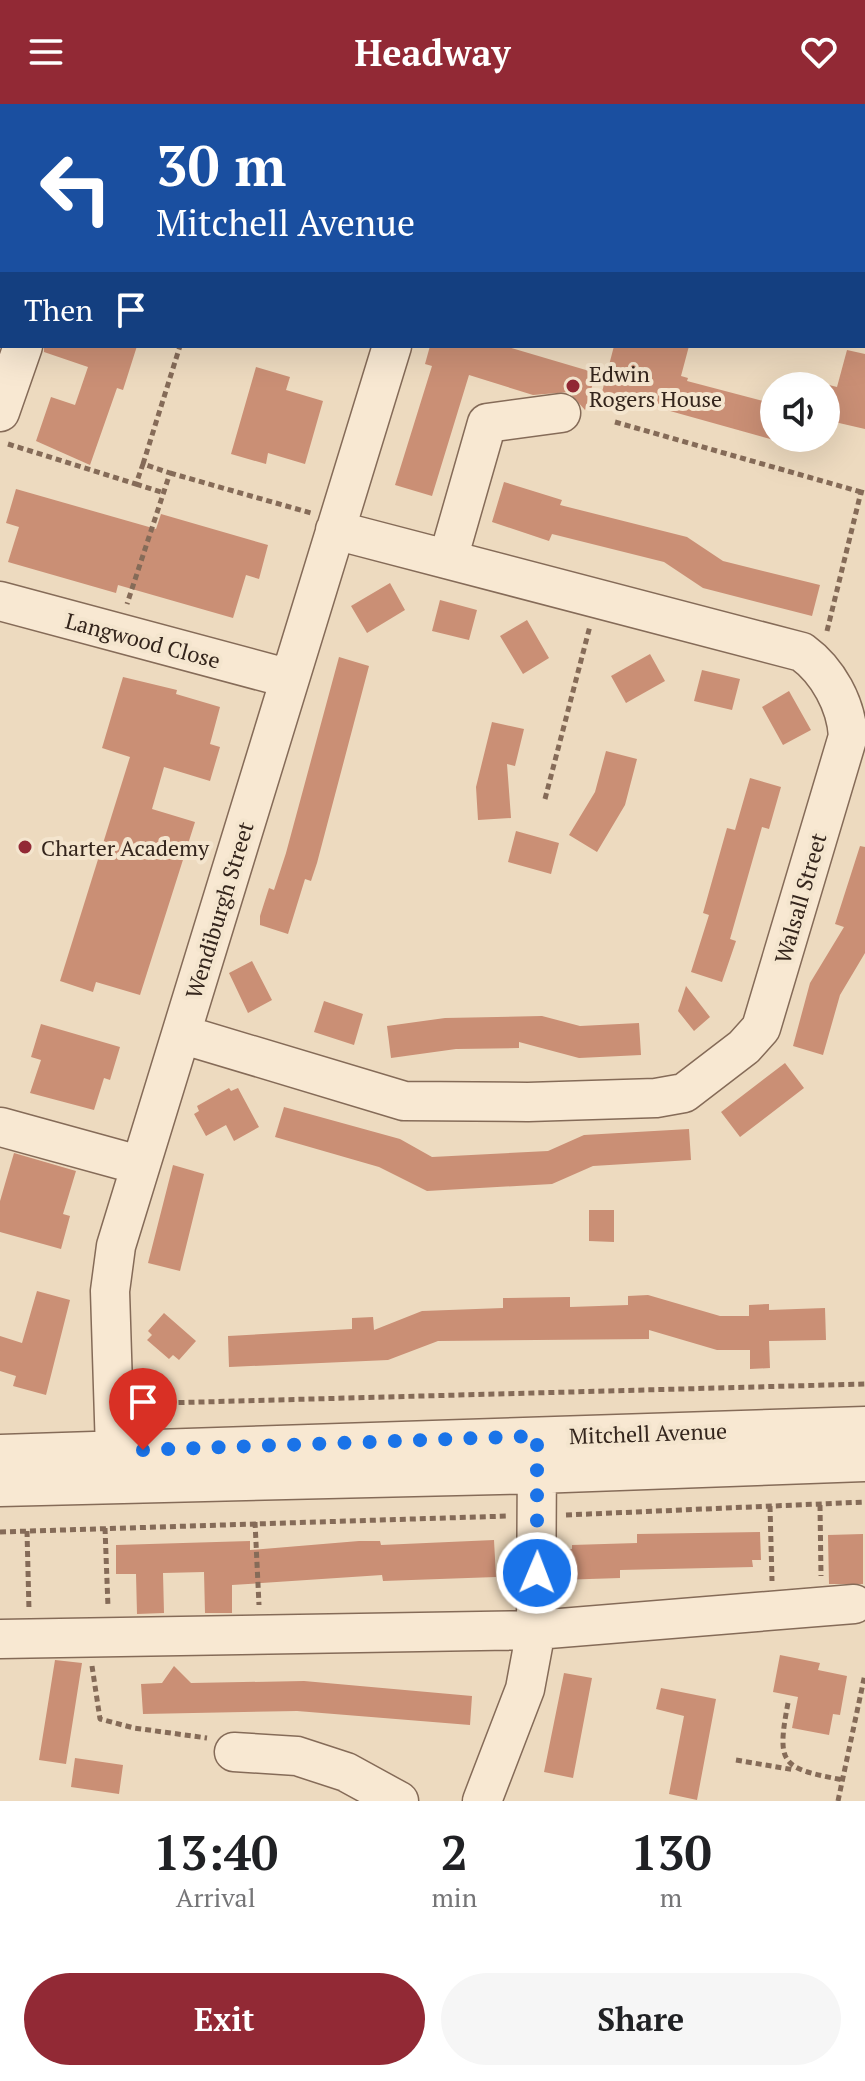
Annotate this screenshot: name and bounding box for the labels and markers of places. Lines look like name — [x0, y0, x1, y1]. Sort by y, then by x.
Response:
place label: Edwin Rogers House — [589, 359, 722, 413]
marker: Edwin Rogers House — [564, 377, 582, 395]
place label: Charter Academy — [41, 833, 210, 862]
marker: Charter Academy — [16, 838, 34, 856]
pin — [109, 1368, 177, 1450]

